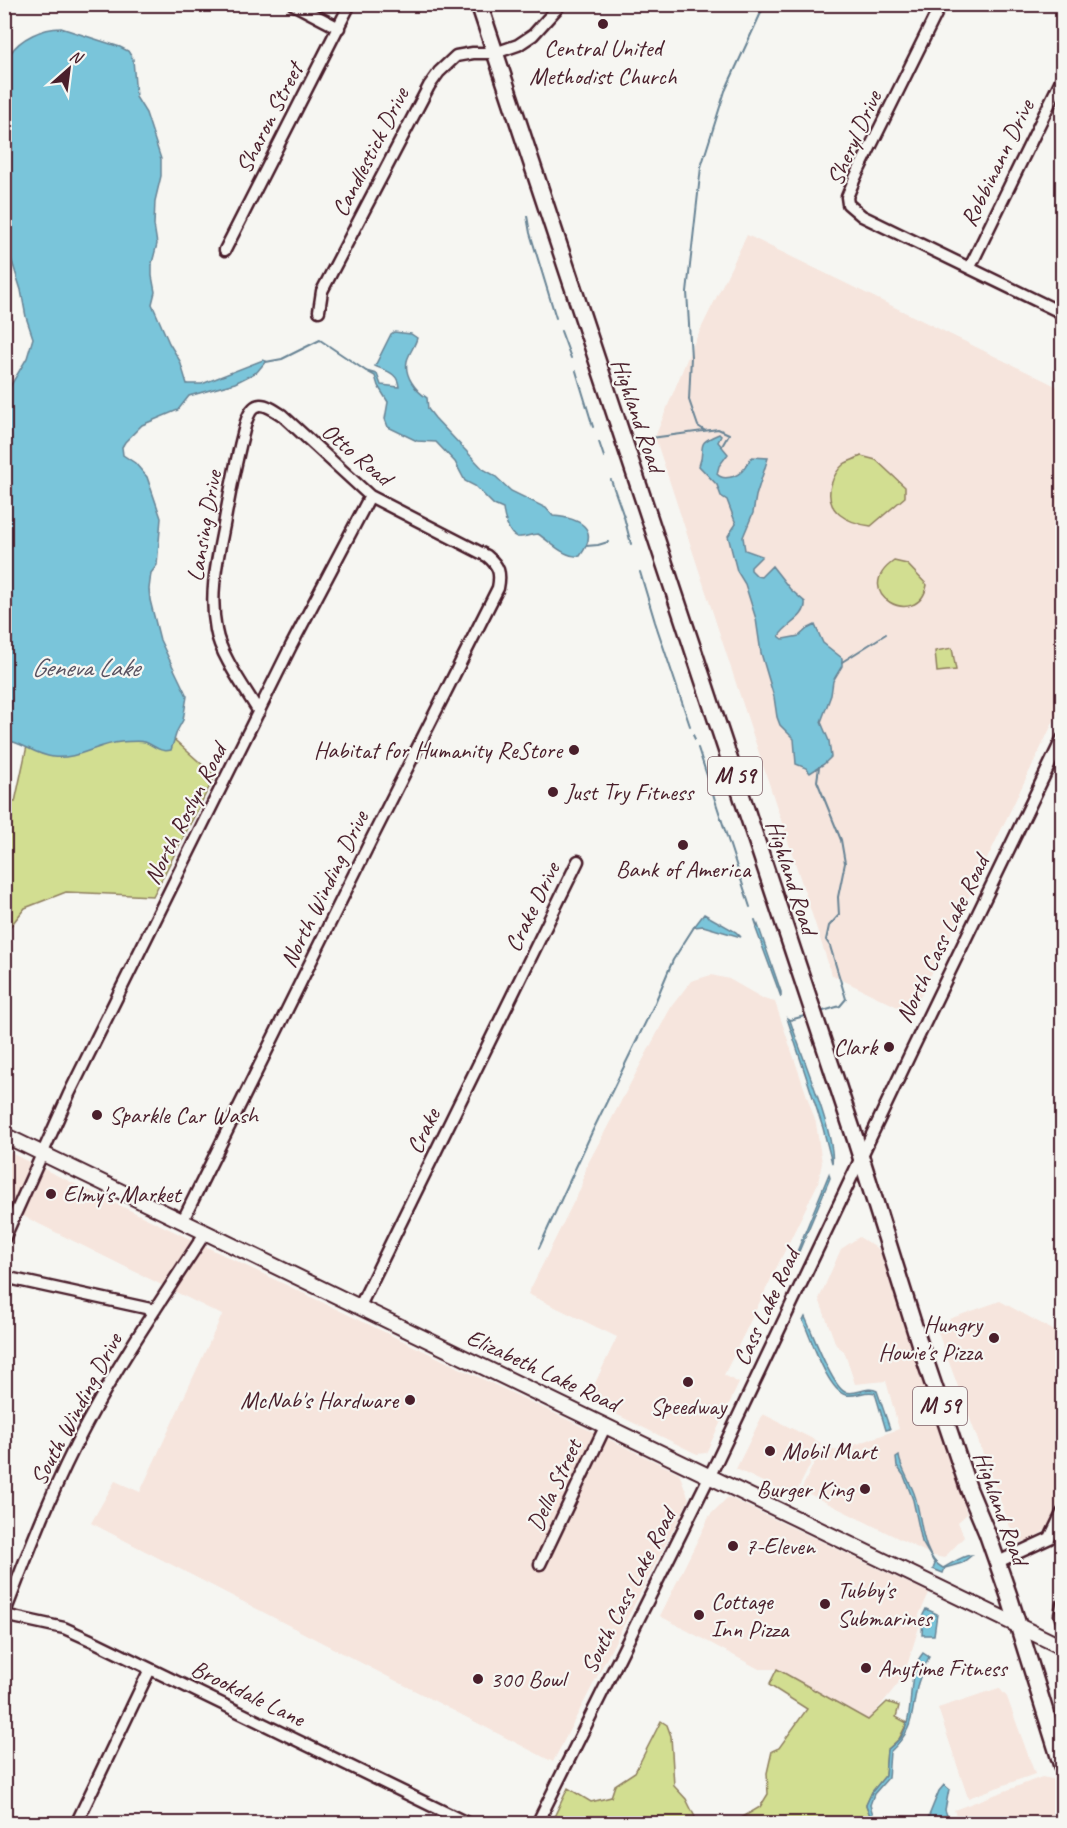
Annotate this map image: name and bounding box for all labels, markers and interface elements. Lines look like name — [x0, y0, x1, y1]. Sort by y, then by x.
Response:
marker: Central United Methodist Church — [596, 17, 610, 31]
place label: Central United Methodist Church — [529, 33, 678, 91]
north arrow — [39, 39, 99, 99]
text: N — [67, 45, 87, 69]
street label: Sharon Street — [228, 55, 311, 178]
street label: Candlestick Drive — [325, 81, 416, 222]
street label: Sheryl Drive — [820, 84, 889, 190]
street label: Robbinann Drive — [953, 93, 1042, 231]
street label: Highland Road — [605, 354, 673, 479]
street label: Otto Road — [316, 416, 401, 494]
street label: Lansing Drive — [179, 466, 229, 584]
water label: Geneva Lake — [31, 651, 142, 684]
place label: Habitat for Humanity ReStore — [314, 735, 564, 765]
street label: North Roslyn Road — [137, 736, 235, 889]
marker: Habitat for Humanity ReStore — [567, 743, 581, 757]
road number: M 59 — [708, 757, 762, 795]
place label: Just Try Fitness — [564, 777, 695, 807]
marker: Just Try Fitness — [546, 785, 560, 799]
street label: North Winding Drive — [273, 804, 376, 972]
street label: Highland Road — [759, 816, 826, 941]
marker: Bank of America — [676, 838, 690, 852]
street label: North Cass Lake Road — [889, 847, 997, 1028]
place label: Bank of America — [616, 854, 752, 884]
street label: Crake Drive — [498, 856, 567, 956]
place label: Clark — [834, 1032, 879, 1062]
marker: Clark — [882, 1040, 896, 1054]
place label: Sparkle Car Wash — [109, 1100, 260, 1130]
street label: Crake — [399, 1101, 448, 1159]
marker: Sparkle Car Wash — [90, 1108, 104, 1122]
place label: Elmy's Market — [63, 1179, 182, 1209]
marker: Elmy's Market — [44, 1187, 58, 1201]
street label: Cass Lake Road — [726, 1241, 808, 1370]
place label: Hungry Howie's Pizza — [878, 1309, 984, 1367]
street label: Elizabeth Lake Road — [462, 1322, 627, 1420]
street label: South Winding Drive — [23, 1326, 130, 1490]
marker: Hungry Howie's Pizza — [987, 1331, 1001, 1345]
marker: Speedway — [681, 1375, 695, 1389]
place label: McNab's Hardware — [240, 1385, 400, 1415]
road number: M 59 — [913, 1387, 967, 1425]
place label: Speedway — [650, 1391, 728, 1421]
marker: McNab's Hardware — [403, 1393, 417, 1407]
street label: Della Street — [520, 1433, 589, 1536]
place label: Mobil Mart — [782, 1436, 878, 1466]
marker: Mobil Mart — [763, 1444, 777, 1458]
street label: Highland Road — [967, 1447, 1037, 1572]
place label: Burger King — [756, 1474, 855, 1504]
marker: Burger King — [858, 1482, 872, 1496]
street label: South Cass Lake Road — [574, 1500, 684, 1679]
place label: 7-Eleven — [745, 1531, 816, 1561]
marker: 7-Eleven — [726, 1539, 740, 1553]
place label: Tubby's Submarines — [837, 1575, 933, 1633]
place label: Cottage Inn Pizza — [711, 1586, 790, 1644]
marker: Tubby's Submarines — [818, 1597, 832, 1611]
marker: Cottage Inn Pizza — [692, 1608, 706, 1622]
street label: Brookdale Lane — [186, 1653, 311, 1734]
place label: Anytime Fitness — [878, 1653, 1008, 1683]
marker: Anytime Fitness — [859, 1661, 873, 1675]
place label: 300 Bowl — [490, 1664, 569, 1694]
marker: 300 Bowl — [471, 1672, 485, 1686]

